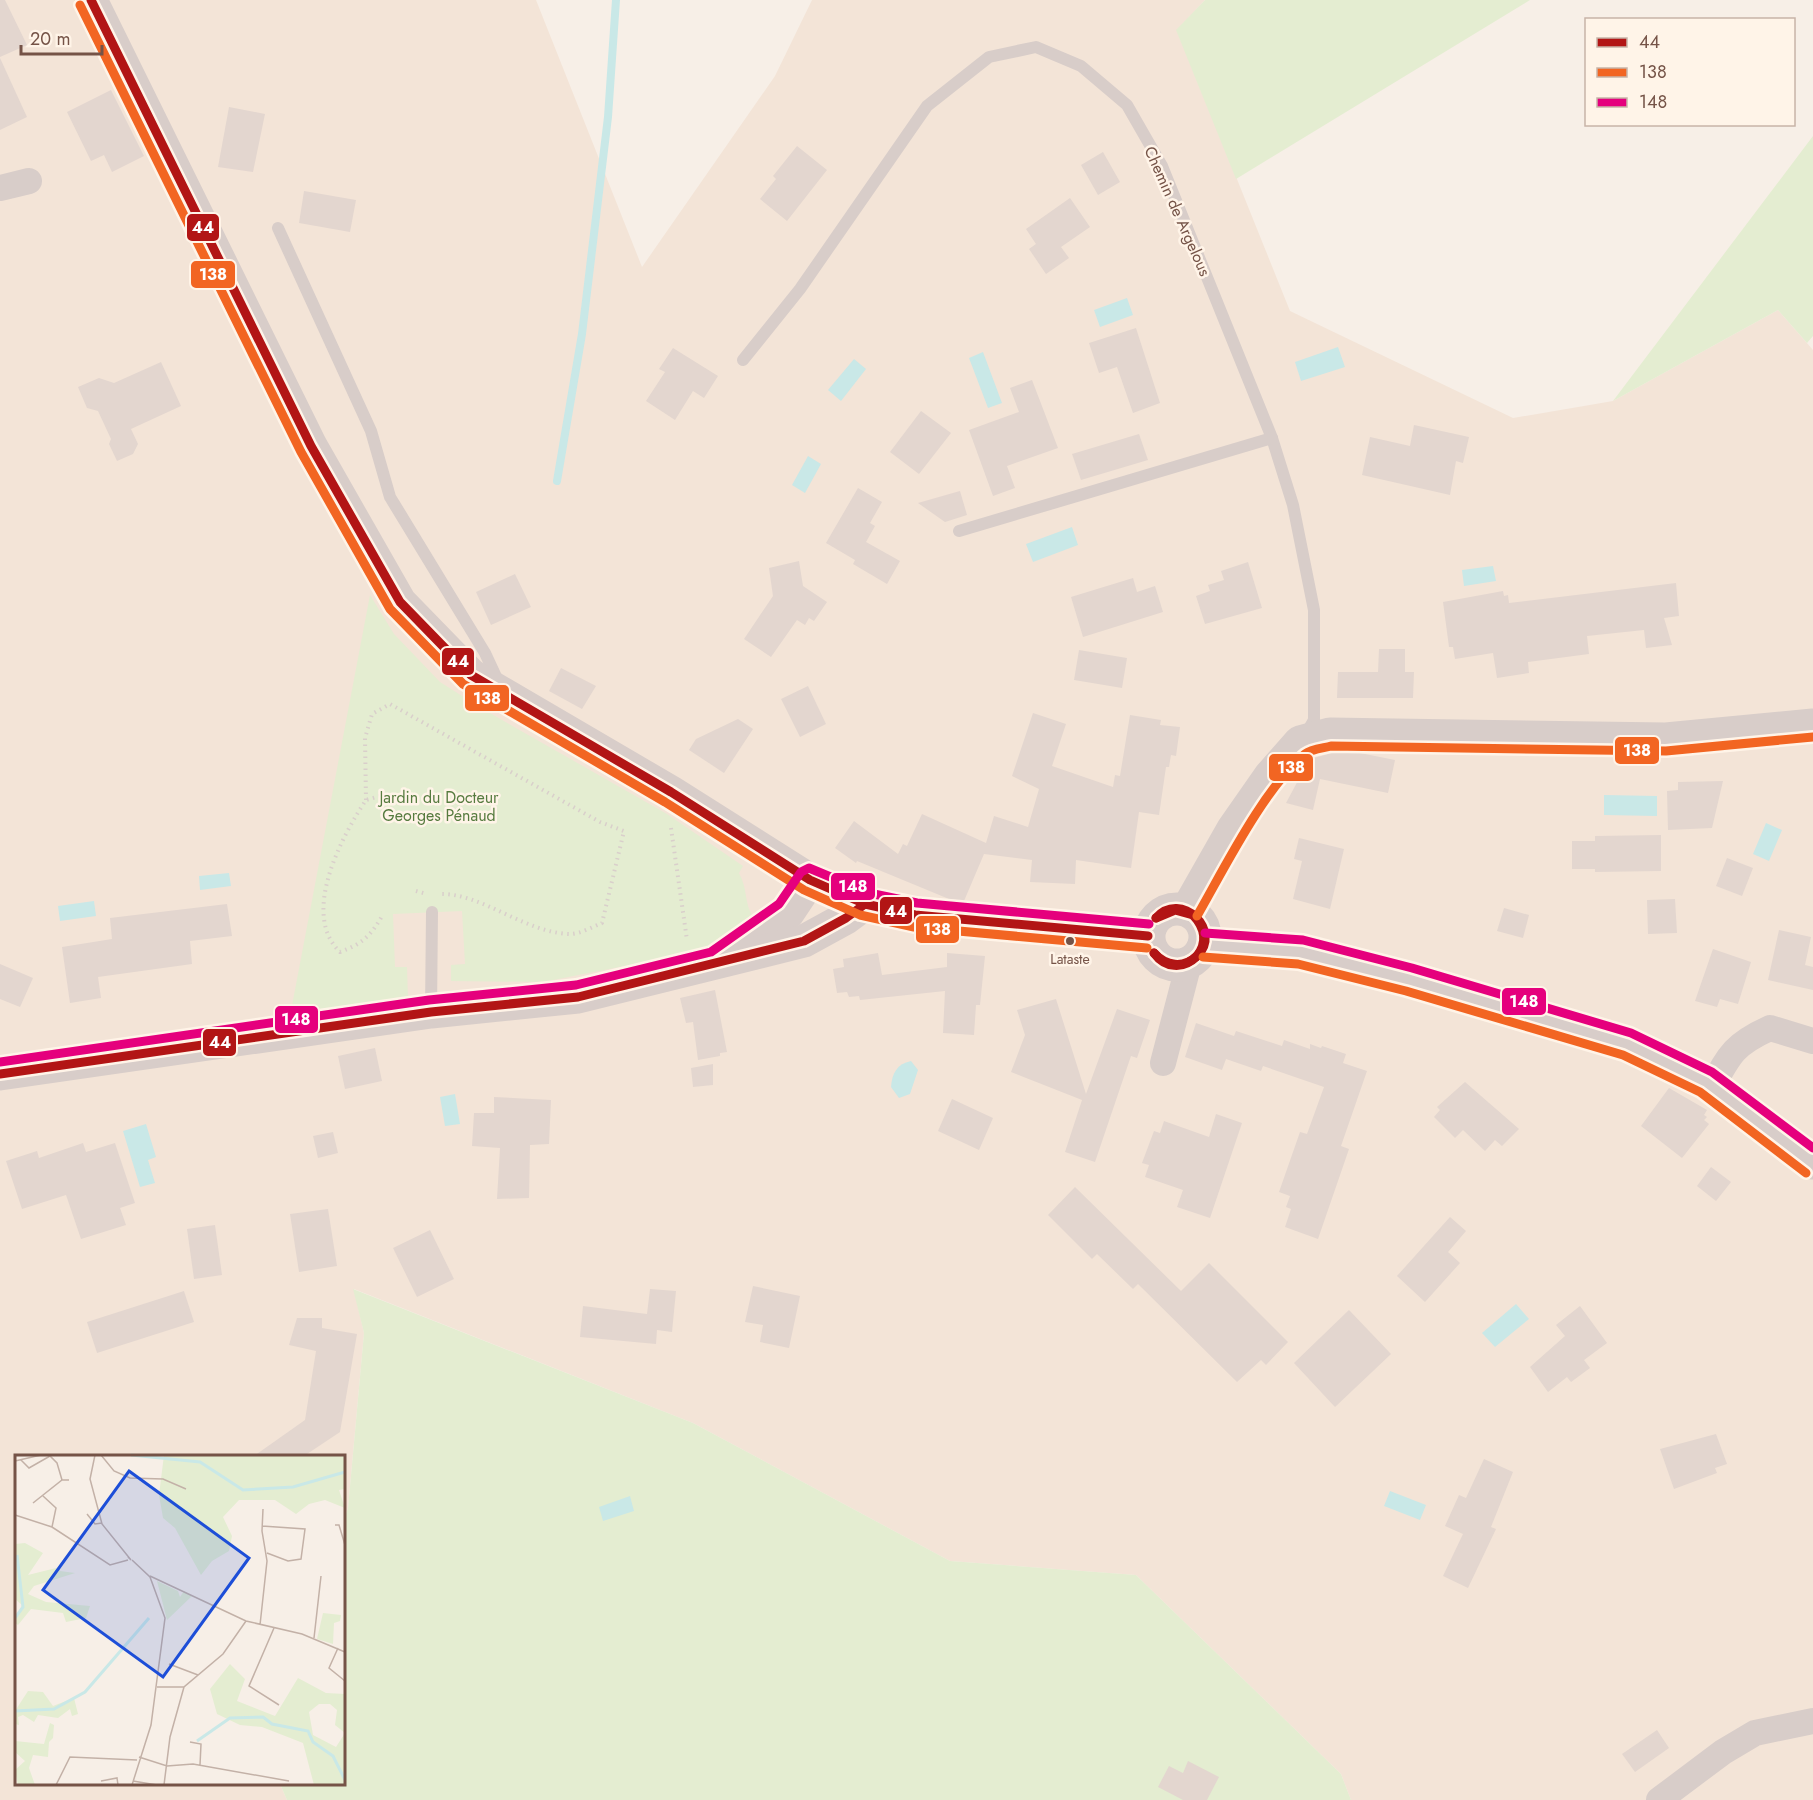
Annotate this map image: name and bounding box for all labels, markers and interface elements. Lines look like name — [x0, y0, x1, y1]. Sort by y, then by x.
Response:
scale bar — [21, 18, 102, 56]
legend — [1585, 18, 1795, 126]
text: 20 m — [30, 26, 70, 52]
text: 44 — [1639, 29, 1660, 55]
text: 138 — [1639, 59, 1667, 85]
text: 148 — [1639, 89, 1667, 115]
street label: Chemin de Argelous — [1139, 143, 1217, 280]
line badge: 44 — [186, 213, 220, 242]
text: 44 — [192, 216, 214, 239]
line badge: 138 — [190, 260, 236, 289]
text: 138 — [199, 263, 227, 286]
line badge: 44 — [441, 647, 475, 676]
text: 44 — [447, 650, 469, 673]
line badge: 138 — [464, 684, 510, 712]
text: 138 — [473, 687, 501, 710]
line badge: 138 — [1614, 736, 1660, 765]
text: 138 — [1623, 739, 1651, 762]
line badge: 138 — [1268, 753, 1314, 782]
text: 138 — [1277, 756, 1305, 779]
park label: Jardin du Docteur Georges Pénaud — [377, 786, 499, 827]
line badge: 148 — [830, 872, 876, 901]
text: 148 — [838, 875, 868, 898]
line badge: 44 — [879, 896, 913, 925]
text: 44 — [885, 900, 907, 923]
line badge: 138 — [915, 915, 960, 944]
text: 138 — [923, 918, 951, 941]
marker: Lataste — [1064, 935, 1076, 947]
place label: Lataste — [1050, 949, 1090, 969]
line badge: 148 — [1501, 987, 1547, 1016]
text: 148 — [1509, 990, 1539, 1013]
line badge: 148 — [274, 1005, 319, 1034]
text: 148 — [281, 1008, 311, 1031]
line badge: 44 — [202, 1028, 237, 1057]
text: 44 — [209, 1031, 231, 1054]
inset map — [15, 1455, 345, 1785]

